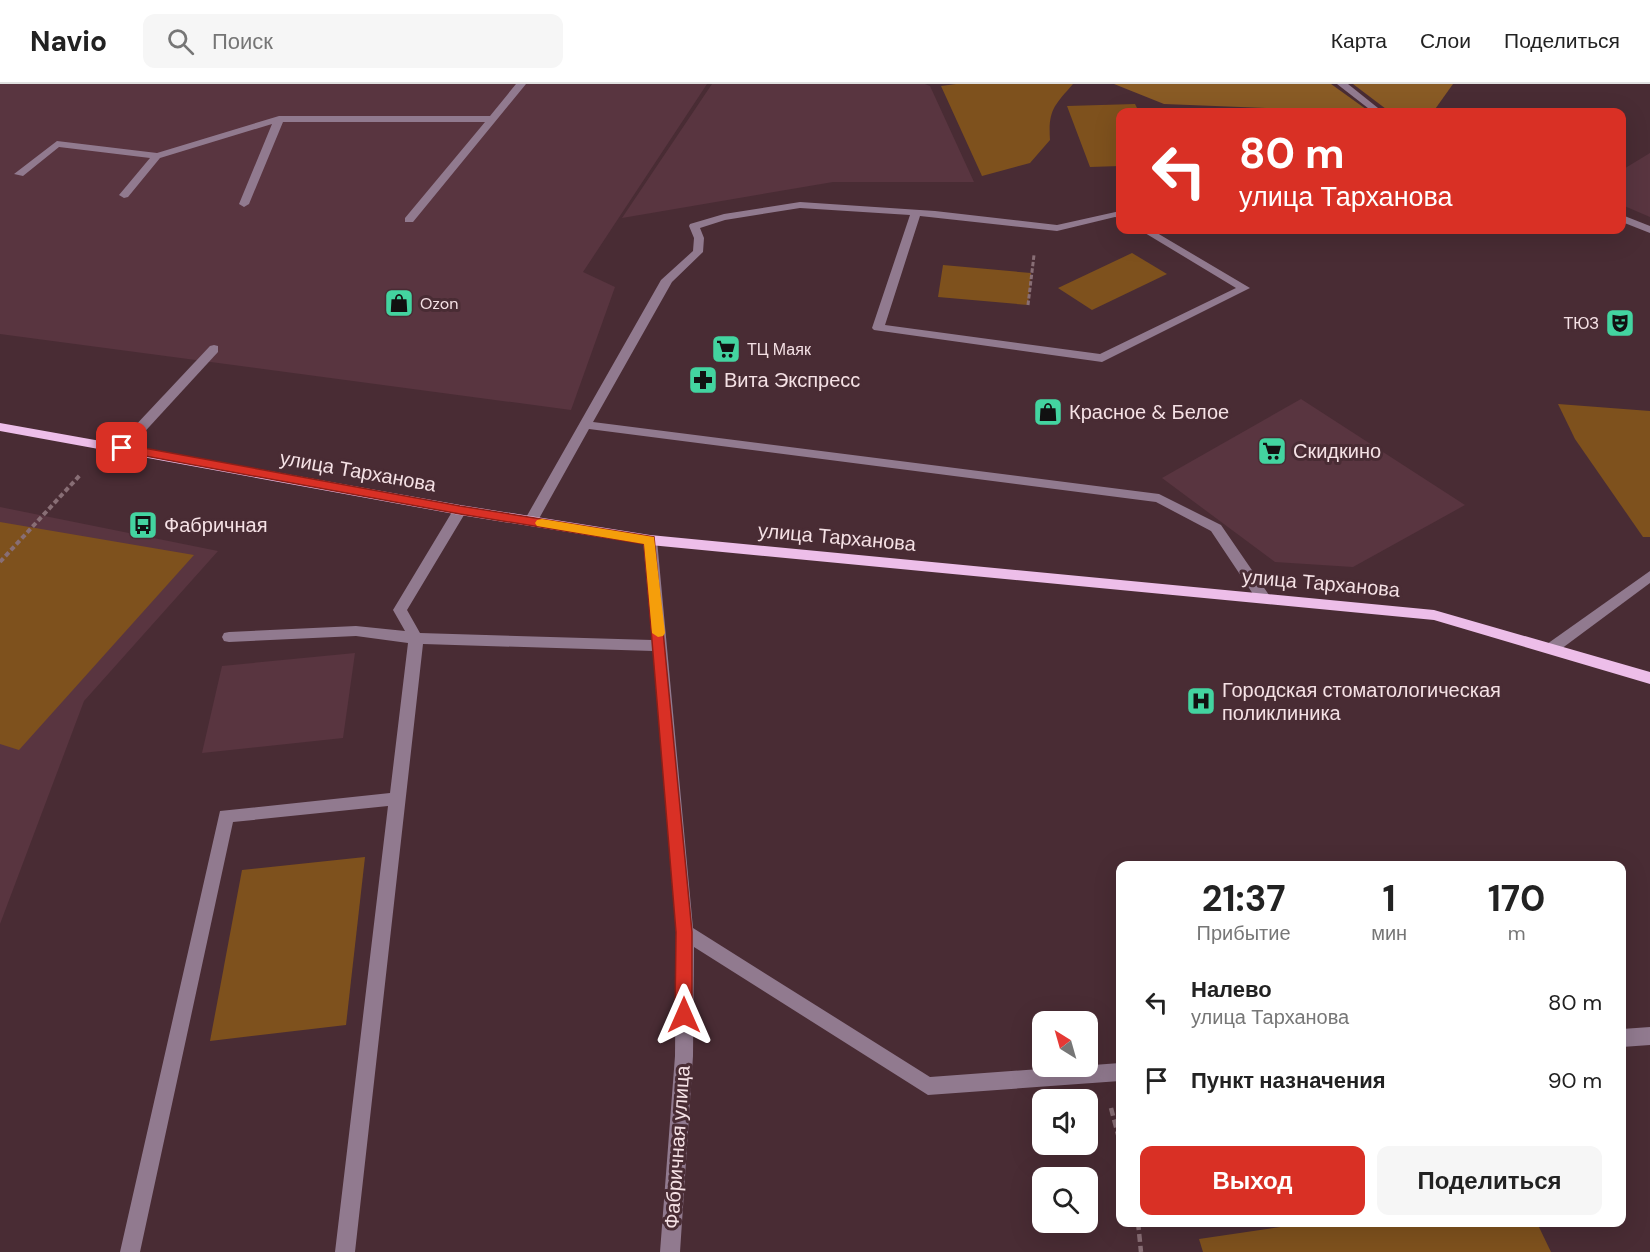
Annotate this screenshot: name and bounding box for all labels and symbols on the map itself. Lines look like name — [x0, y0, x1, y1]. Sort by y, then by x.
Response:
shop icon: Ozon — [383, 287, 415, 319]
place label: Ozon — [420, 293, 458, 314]
theatre icon: ТЮЗ — [1604, 307, 1636, 339]
place label: ТЮЗ — [1563, 313, 1599, 334]
supermarket icon: ТЦ Маяк — [710, 333, 742, 365]
place label: ТЦ Маяк — [747, 339, 812, 360]
pharmacy icon: Вита Экспресс — [687, 364, 719, 396]
place label: Вита Экспресс — [724, 367, 860, 393]
shop icon: Красное & Белое — [1032, 396, 1064, 428]
place label: Красное & Белое — [1069, 399, 1229, 425]
pin — [96, 422, 147, 473]
supermarket icon: Скидкино — [1256, 435, 1288, 467]
place label: Скидкино — [1293, 438, 1381, 464]
street label: улица Тарханова — [278, 444, 439, 498]
bus stop icon: Фабричная — [127, 509, 159, 541]
place label: Фабричная — [164, 512, 268, 538]
street label: улица Тарханова — [757, 517, 918, 557]
street label: улица Тарханова — [1241, 563, 1402, 603]
place label: Городская стоматологическая поликлиника — [1222, 677, 1501, 726]
hospital icon: Городская стоматологическая поликлиника — [1185, 685, 1217, 717]
position arrow — [652, 983, 716, 1047]
north arrow — [1032, 1011, 1098, 1077]
street label: Фабричная улица — [658, 1064, 696, 1230]

